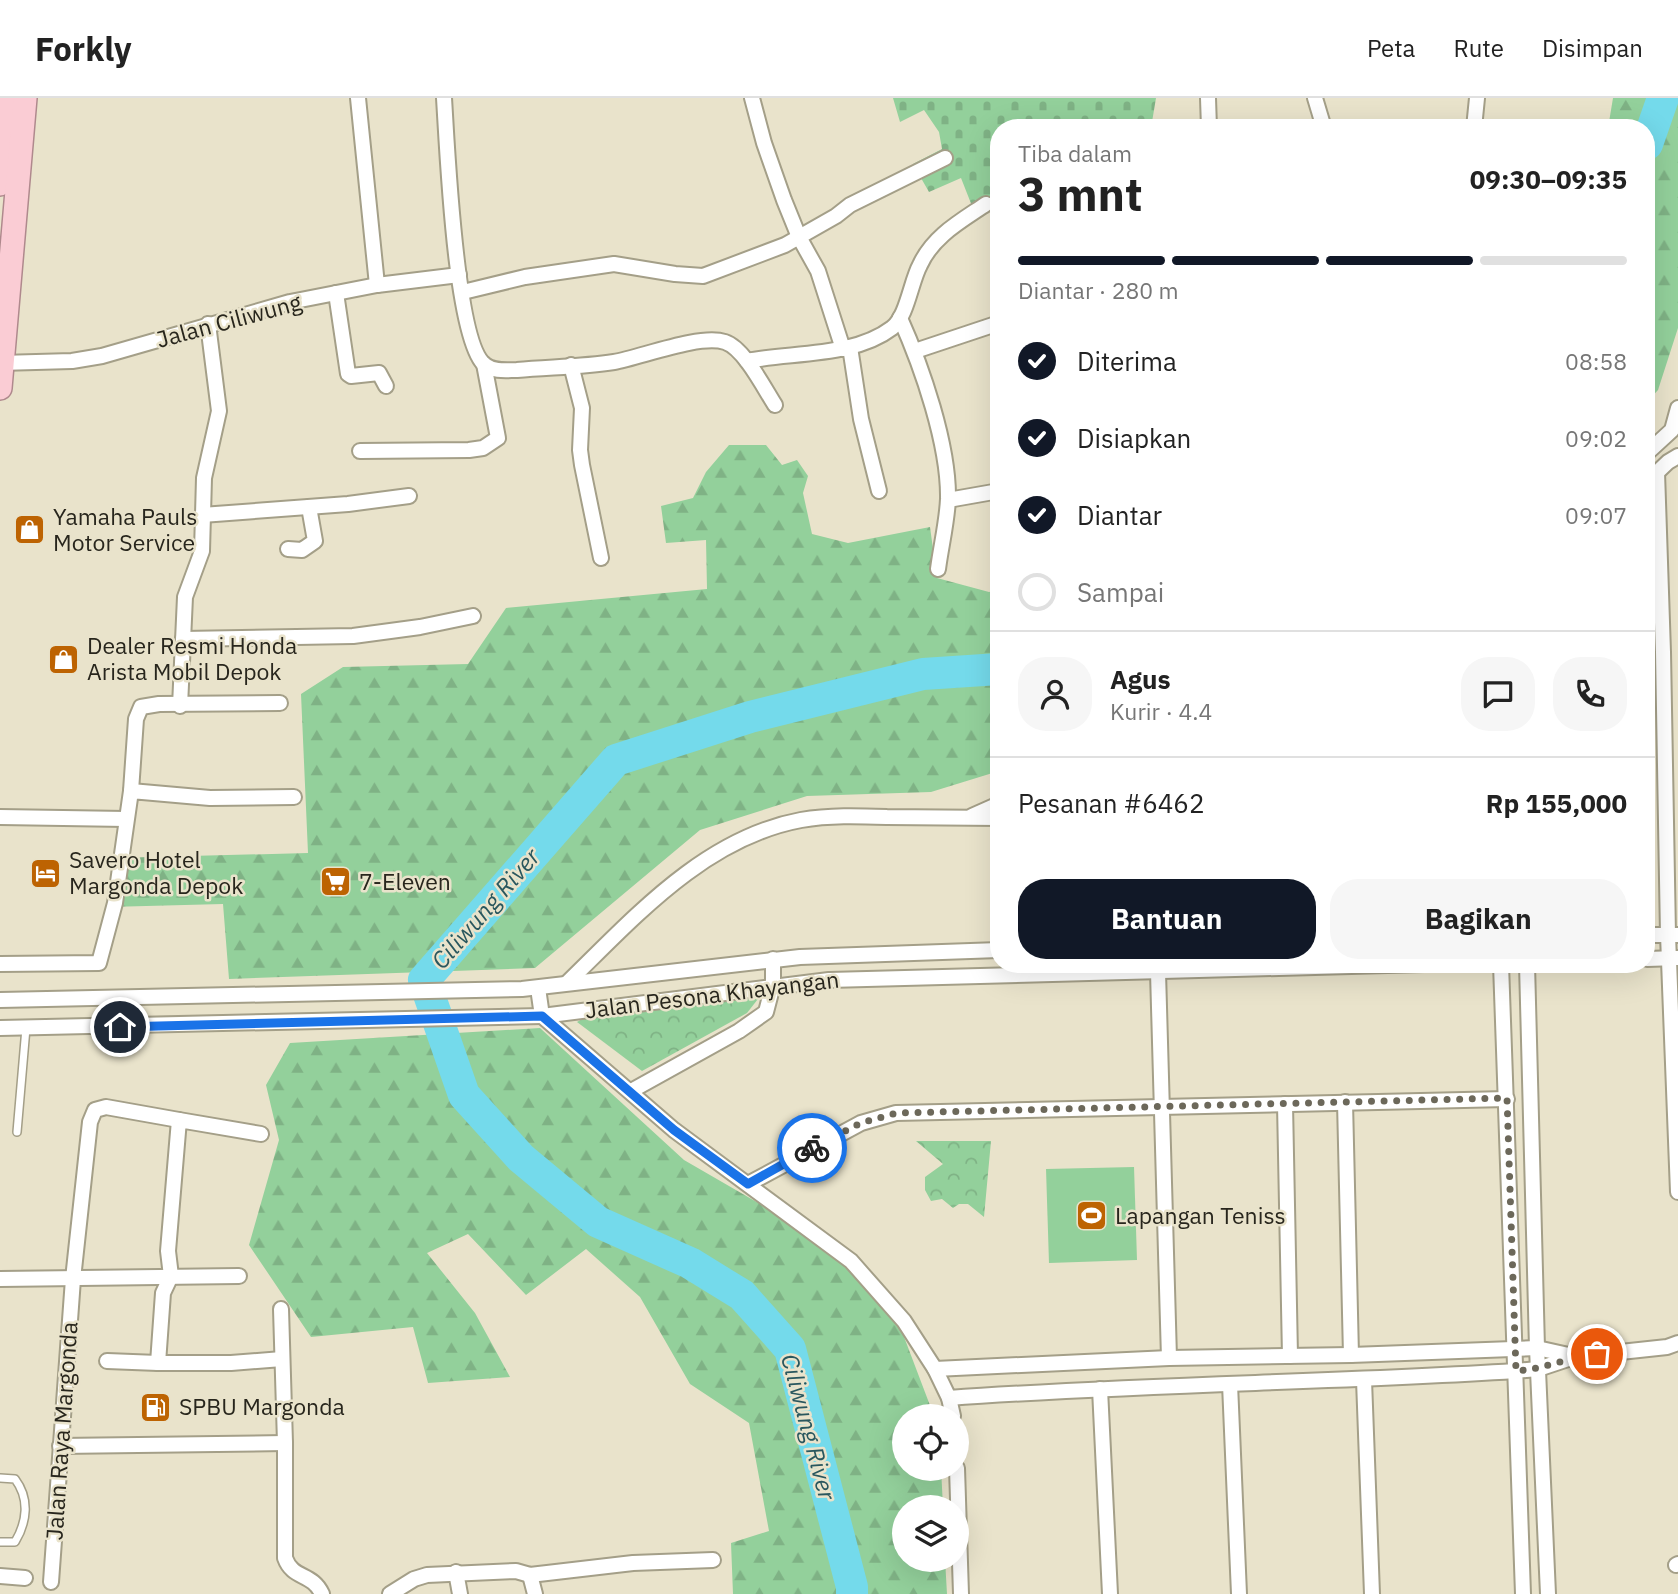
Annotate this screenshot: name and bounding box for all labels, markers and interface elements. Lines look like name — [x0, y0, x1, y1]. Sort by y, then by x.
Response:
text: Forkly — [35, 27, 132, 70]
text: Peta — [1367, 32, 1415, 64]
text: Rute — [1453, 32, 1504, 64]
text: Disimpan — [1542, 32, 1643, 64]
text: Tiba dalam — [1018, 138, 1132, 168]
text: 09:30–09:35 — [1470, 162, 1627, 196]
text: 3 mnt — [1018, 164, 1143, 224]
text: Diantar · 280 m — [1018, 275, 1179, 305]
street label: Jalan Ciliwung — [153, 286, 305, 354]
icon: check — [1018, 342, 1056, 380]
text: Diterima — [1077, 344, 1177, 378]
text: 08:58 — [1565, 346, 1627, 376]
icon: check — [1018, 419, 1056, 457]
text: Disiapkan — [1077, 421, 1191, 455]
text: 09:02 — [1565, 423, 1627, 453]
icon: check — [1018, 496, 1056, 534]
text: Diantar — [1077, 498, 1162, 532]
text: 09:07 — [1565, 500, 1627, 530]
place label: Yamaha Pauls Motor Service — [53, 501, 197, 557]
shop icon: Yamaha Pauls Motor Service — [13, 513, 47, 547]
text: Sampai — [1077, 575, 1164, 609]
place label: Dealer Resmi Honda Arista Mobil Depok — [87, 630, 297, 686]
shop icon: Dealer Resmi Honda Arista Mobil Depok — [47, 642, 81, 676]
button: person — [1018, 657, 1092, 731]
button: chat — [1461, 657, 1535, 731]
button: phone — [1553, 657, 1627, 731]
text: Agus — [1110, 662, 1171, 696]
text: Kurir · 4.4 — [1110, 696, 1212, 726]
text: Pesanan #6462 — [1018, 786, 1205, 820]
text: Rp 155,000 — [1486, 786, 1627, 820]
water label: Ciliwung River — [424, 840, 547, 975]
place label: Savero Hotel Margonda Depok — [69, 844, 243, 900]
hotel icon: Savero Hotel Margonda Depok — [29, 856, 63, 890]
supermarket icon: 7-Eleven — [319, 865, 353, 899]
place label: 7-Eleven — [359, 866, 451, 896]
button: Bantuan — [1018, 879, 1316, 959]
button: Bagikan — [1330, 879, 1627, 959]
street label: Jalan Pesona Khayangan — [583, 964, 841, 1024]
pin — [90, 997, 150, 1057]
icon: home — [101, 1008, 139, 1046]
courier — [777, 1113, 847, 1183]
icon: bike — [793, 1129, 831, 1167]
sports icon: Lapangan Teniss — [1075, 1199, 1109, 1233]
place label: Lapangan Teniss — [1115, 1200, 1286, 1230]
street label: Jalan Raya Margonda — [38, 1321, 84, 1541]
pin — [1567, 1324, 1627, 1384]
icon: bag — [1578, 1335, 1616, 1373]
water label: Ciliwung River — [774, 1350, 844, 1504]
fuel station icon: SPBU Margonda — [139, 1390, 173, 1424]
place label: SPBU Margonda — [179, 1391, 345, 1421]
map controls — [892, 1404, 969, 1572]
button: locate — [892, 1404, 969, 1481]
button: layers — [892, 1495, 969, 1572]

